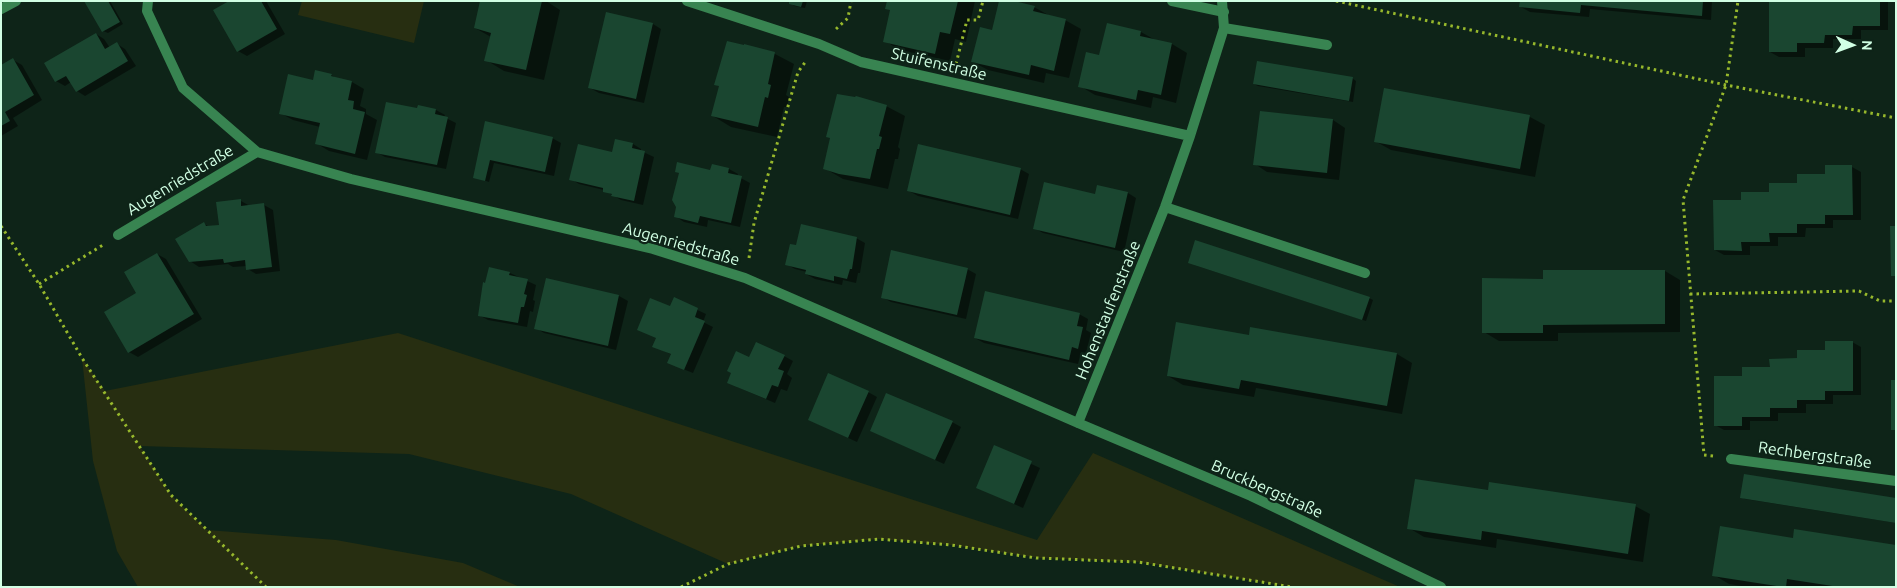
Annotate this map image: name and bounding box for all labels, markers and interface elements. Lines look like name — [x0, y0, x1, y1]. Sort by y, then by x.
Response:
north arrow — [1827, 20, 1877, 70]
text: N — [1859, 40, 1875, 51]
street label: Stuifenstraße — [889, 44, 989, 84]
street label: Augenriedstraße — [123, 141, 237, 219]
street label: Augenriedstraße — [620, 218, 742, 270]
street label: Hohenstaufenstraße — [1071, 238, 1145, 382]
street label: Rechbergstraße — [1757, 438, 1873, 472]
street label: Bruckbergstraße — [1208, 456, 1326, 522]

